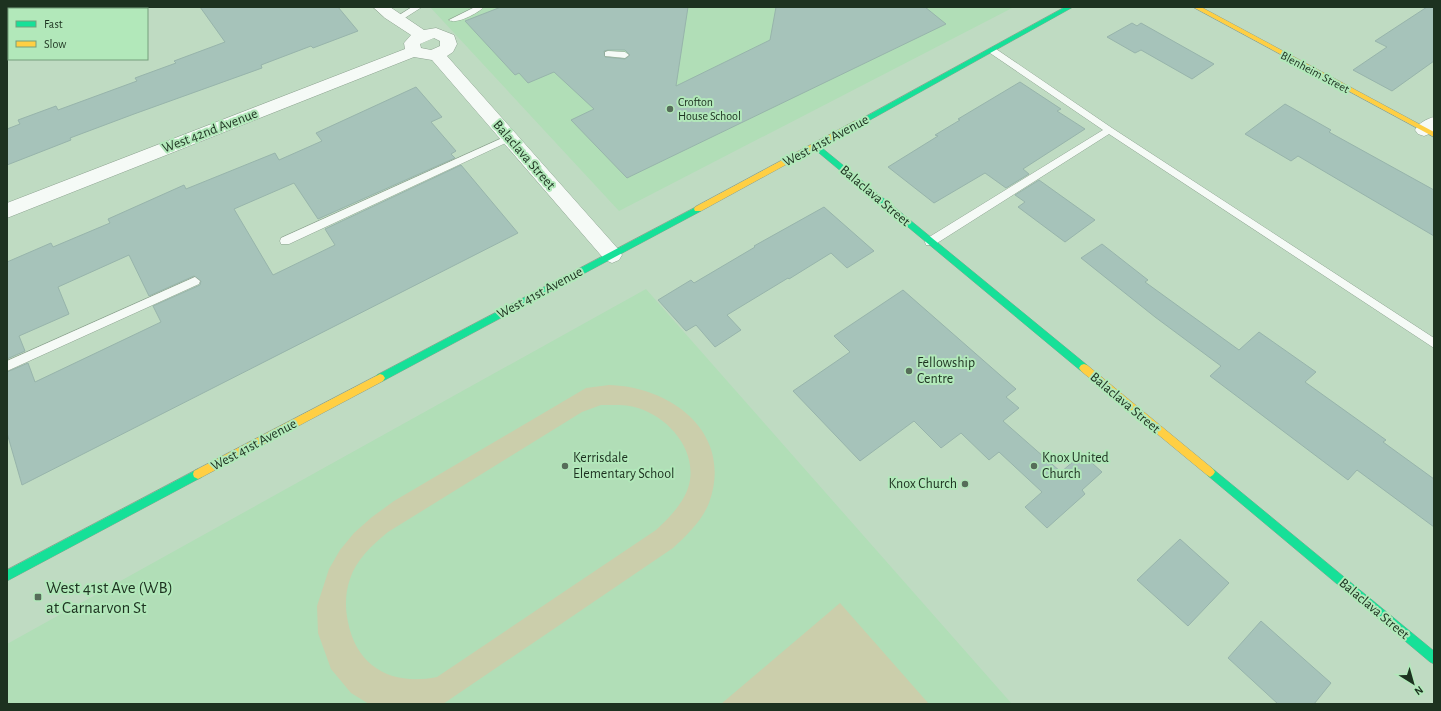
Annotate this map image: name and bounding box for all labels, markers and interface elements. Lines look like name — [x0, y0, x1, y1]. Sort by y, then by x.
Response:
legend — [8, 8, 148, 60]
text: Fast — [44, 18, 63, 30]
text: Slow — [44, 38, 66, 50]
street label: Blenheim Street — [1279, 49, 1351, 95]
place label: Crofton House School — [678, 96, 741, 122]
marker: Crofton House School — [665, 104, 675, 114]
street label: West 42nd Avenue — [160, 106, 260, 156]
street label: West 41st Avenue — [781, 113, 871, 169]
street label: Balaclava Street — [490, 118, 558, 193]
street label: Balaclava Street — [837, 163, 913, 229]
street label: West 41st Avenue — [495, 265, 585, 321]
place label: Fellowship Centre — [917, 356, 975, 386]
marker: Fellowship Centre — [904, 366, 914, 376]
street label: Balaclava Street — [1087, 370, 1163, 436]
street label: West 41st Avenue — [209, 417, 299, 473]
place label: Kerrisdale Elementary School — [573, 451, 675, 481]
place label: Knox United Church — [1042, 451, 1109, 481]
marker: Kerrisdale Elementary School — [560, 461, 570, 471]
marker: Knox United Church — [1029, 461, 1039, 471]
place label: Knox Church — [888, 477, 957, 491]
marker: Knox Church — [960, 479, 970, 489]
street label: Balaclava Street — [1336, 576, 1412, 642]
place label: West 41st Ave (WB) at Carnarvon St — [46, 579, 173, 616]
marker: West 41st Ave (WB) at Carnarvon St — [33, 592, 43, 602]
north arrow — [1393, 663, 1433, 703]
text: N — [1412, 684, 1425, 697]

